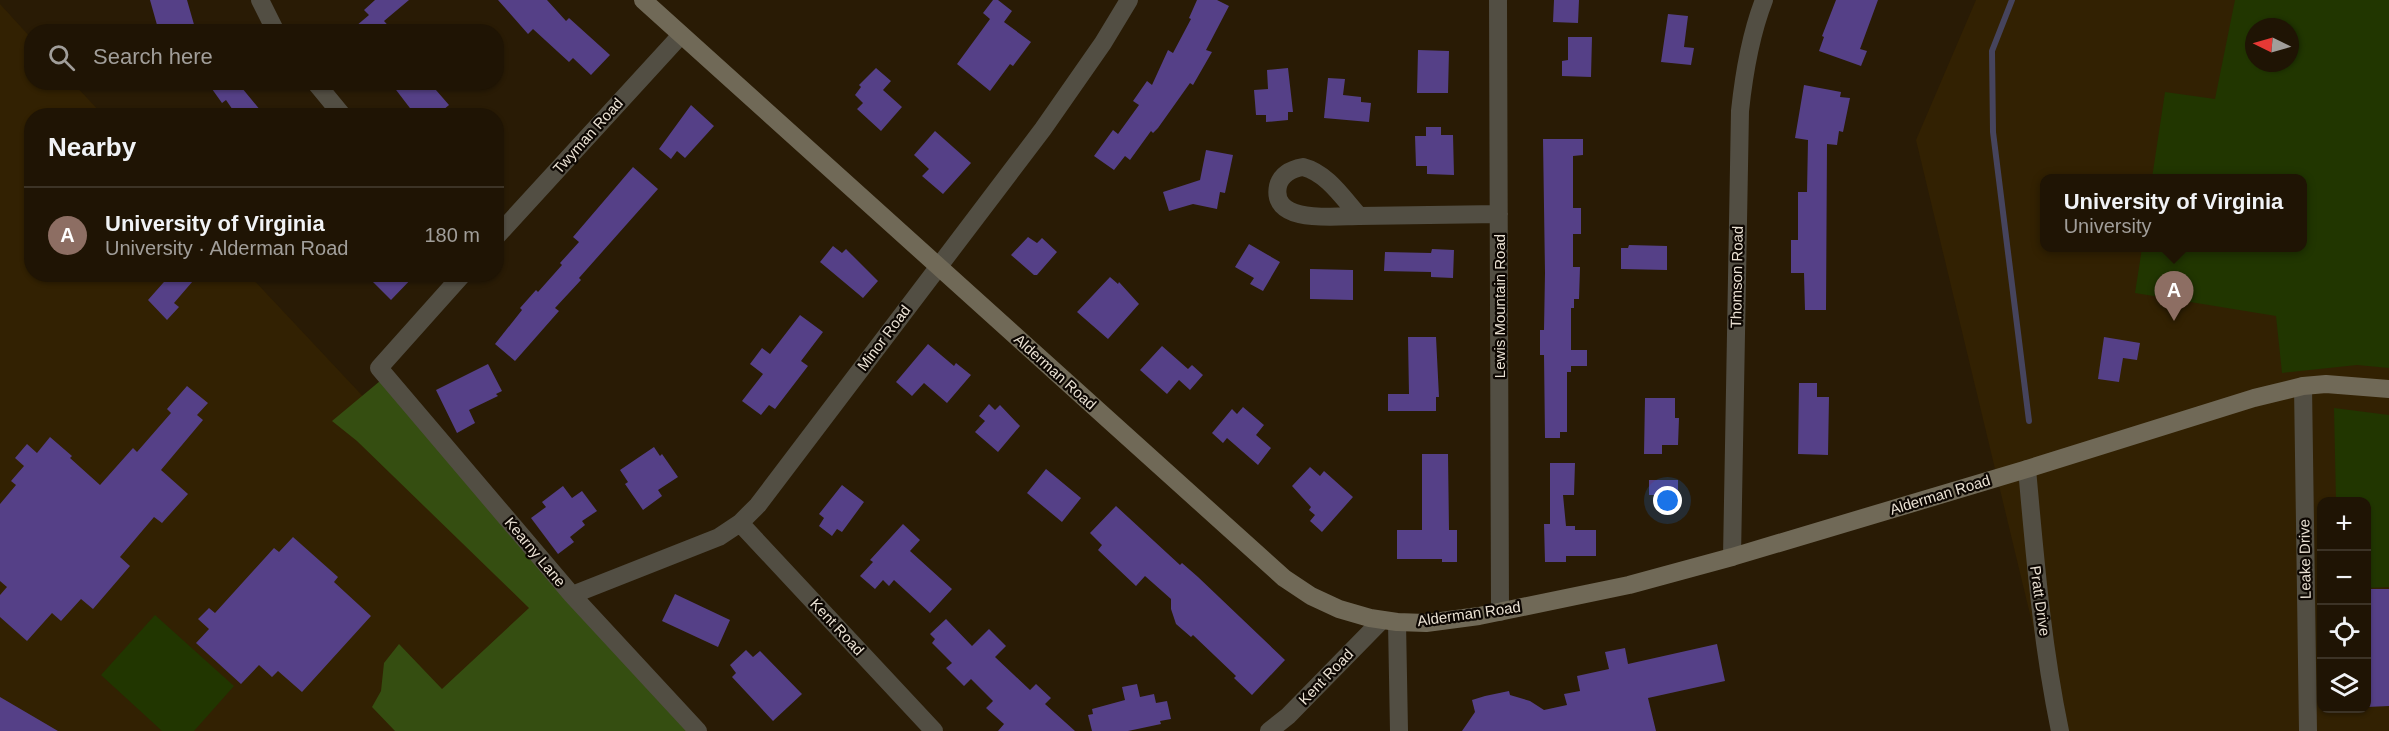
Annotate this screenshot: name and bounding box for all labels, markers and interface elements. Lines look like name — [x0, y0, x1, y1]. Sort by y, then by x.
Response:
north arrow — [2245, 18, 2299, 72]
search box — [24, 24, 504, 90]
icon: search — [45, 41, 78, 74]
text: Search here — [93, 44, 213, 69]
street label: Twyman Road — [549, 94, 626, 177]
text: Nearby — [48, 132, 136, 162]
popup — [2040, 174, 2307, 252]
text: University of Virginia — [2064, 189, 2283, 214]
text: University of Virginia — [105, 211, 325, 236]
text: University — [2064, 215, 2151, 237]
text: A — [60, 224, 75, 246]
text: 180 m — [424, 224, 480, 246]
street label: Thomson Road — [1727, 226, 1746, 328]
street label: Lewis Mountain Road — [1491, 234, 1508, 378]
text: University · Alderman Road — [105, 237, 348, 259]
pin: A — [2154, 272, 2194, 321]
street label: Minor Road — [853, 302, 914, 374]
street label: Alderman Road — [1011, 330, 1100, 413]
street label: Alderman Road — [1888, 471, 1992, 518]
your location — [1653, 486, 1682, 515]
map controls — [2317, 497, 2371, 713]
button: + — [2317, 497, 2371, 551]
street label: Kearny Lane — [502, 514, 569, 590]
street label: Leake Drive — [2295, 519, 2314, 599]
button: − — [2317, 551, 2371, 605]
street label: Pratt Drive — [2027, 565, 2054, 637]
street label: Kent Road — [807, 595, 868, 658]
street label: Alderman Road — [1416, 598, 1522, 629]
button: locate — [2317, 605, 2371, 659]
street label: Kent Road — [1295, 645, 1356, 708]
button: layers — [2317, 659, 2371, 713]

